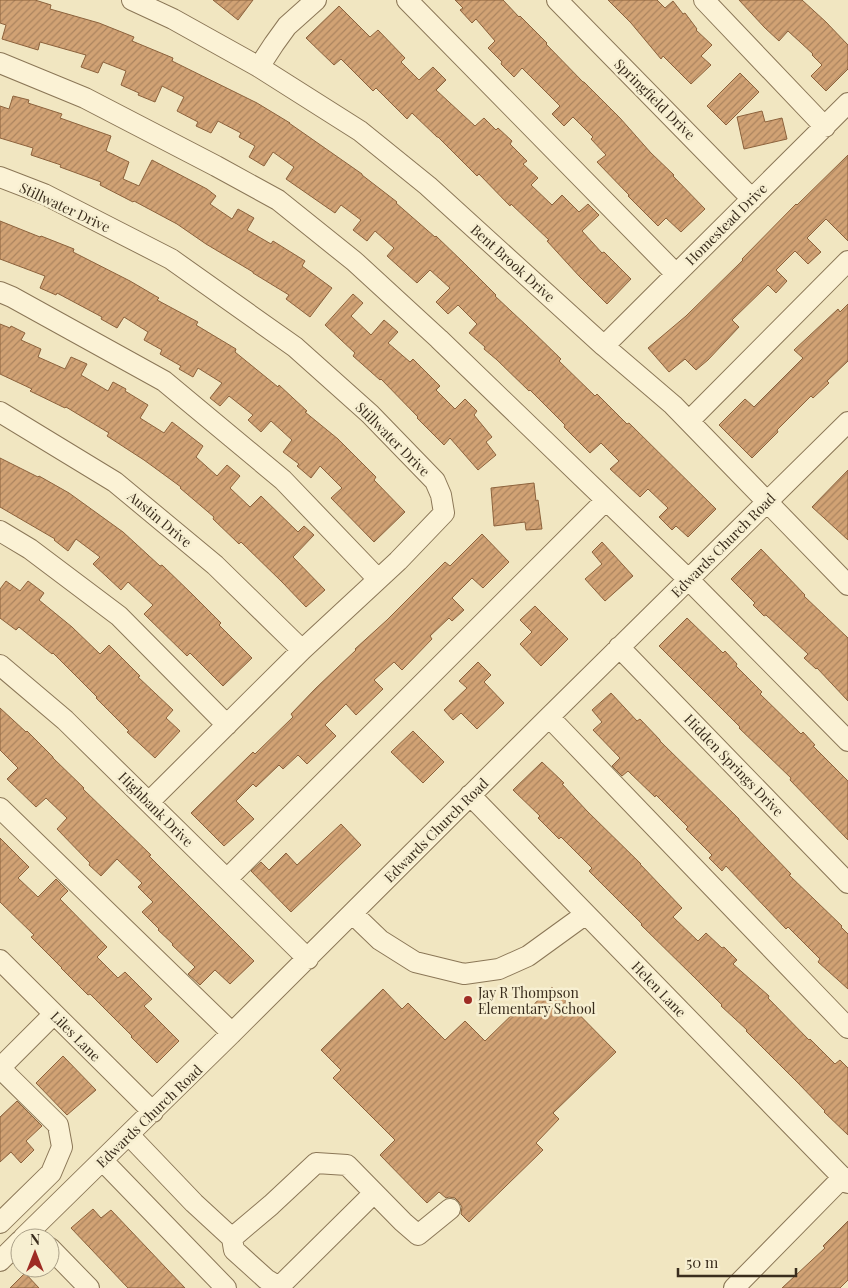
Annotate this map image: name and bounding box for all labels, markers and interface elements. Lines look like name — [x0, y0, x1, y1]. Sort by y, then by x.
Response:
street label: Springfield Drive — [610, 54, 700, 144]
street label: Stillwater Drive — [17, 178, 113, 236]
street label: Homestead Drive — [681, 179, 771, 269]
street label: Bent Brook Drive — [467, 220, 559, 306]
street label: Stillwater Drive — [352, 398, 434, 480]
street label: Austin Drive — [123, 486, 196, 551]
street label: Edwards Church Road — [667, 489, 779, 601]
street label: Hidden Springs Drive — [680, 710, 788, 820]
street label: Highbank Drive — [114, 767, 198, 851]
street label: Edwards Church Road — [380, 774, 492, 886]
street label: Helen Lane — [628, 957, 690, 1021]
place label: Jay R Thompson Elementary School — [477, 983, 596, 1018]
marker: Jay R Thompson Elementary School — [462, 994, 474, 1006]
street label: Liles Lane — [47, 1007, 105, 1065]
street label: Edwards Church Road — [92, 1060, 206, 1172]
north arrow — [10, 1228, 60, 1278]
text: N — [30, 1230, 40, 1249]
scale bar — [678, 1246, 796, 1278]
text: 50 m — [686, 1252, 719, 1272]

